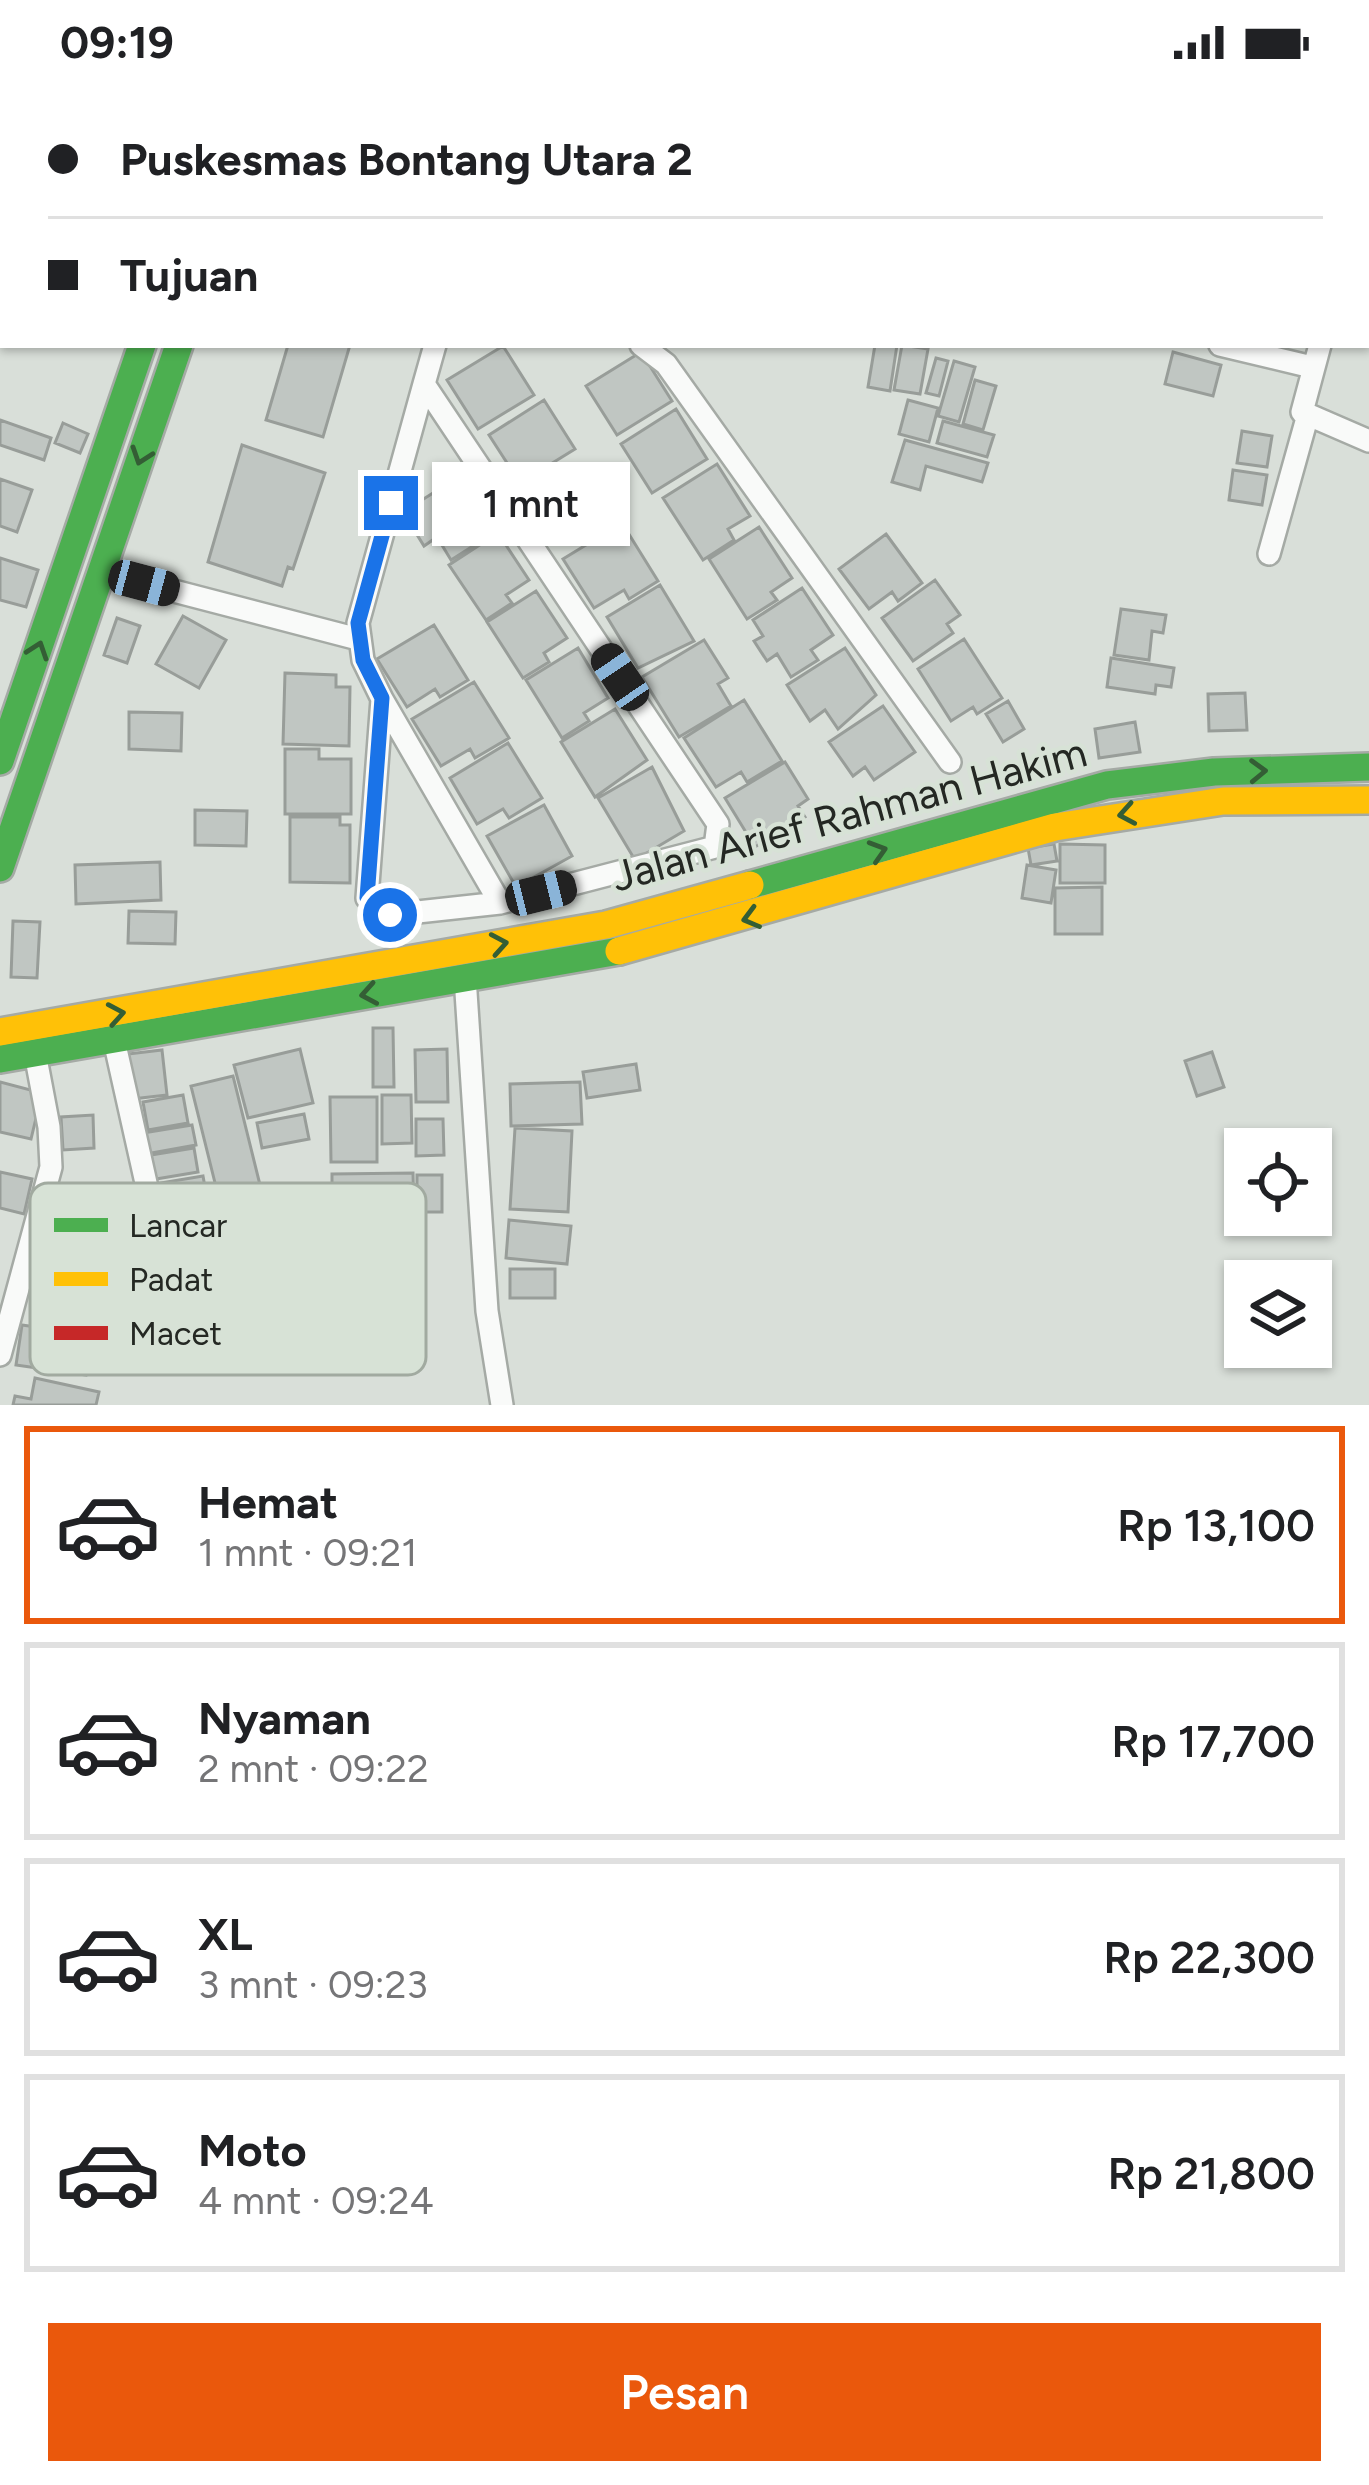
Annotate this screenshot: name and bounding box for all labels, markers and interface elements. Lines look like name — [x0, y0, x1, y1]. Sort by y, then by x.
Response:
text: 09:19 — [60, 15, 174, 69]
text: Puskesmas Bontang Utara 2 — [120, 132, 693, 186]
text: Tujuan — [120, 248, 258, 302]
one-way arrow — [131, 444, 155, 465]
callout: 1 mnt — [433, 461, 631, 545]
route end — [364, 476, 418, 530]
text: 1 mnt — [483, 480, 579, 527]
car — [105, 556, 183, 610]
car — [585, 637, 655, 717]
one-way arrow — [24, 641, 48, 662]
street label: Jalan Arief Rahman Hakim — [606, 726, 1092, 902]
one-way arrow — [1249, 758, 1268, 784]
one-way arrow — [1117, 801, 1137, 826]
one-way arrow — [867, 840, 888, 865]
car — [502, 867, 580, 919]
route start — [363, 888, 417, 942]
one-way arrow — [742, 903, 762, 928]
one-way arrow — [489, 932, 509, 958]
one-way arrow — [360, 981, 380, 1006]
one-way arrow — [105, 1002, 125, 1027]
map controls — [1224, 1128, 1332, 1368]
button: locate — [1224, 1128, 1332, 1236]
legend — [30, 1183, 426, 1375]
text: Lancar — [129, 1206, 227, 1245]
text: Padat — [129, 1260, 213, 1299]
button: layers — [1224, 1260, 1332, 1368]
text: Macet — [129, 1314, 222, 1353]
icon: car — [54, 1471, 162, 1579]
text: Hemat — [198, 1475, 338, 1529]
text: Rp 13,100 — [1117, 1498, 1315, 1552]
text: 1 mnt · 09:21 — [198, 1529, 417, 1576]
icon: car — [54, 1687, 162, 1795]
text: Nyaman — [198, 1691, 371, 1745]
text: Rp 17,700 — [1111, 1714, 1315, 1768]
text: 2 mnt · 09:22 — [198, 1745, 429, 1792]
icon: car — [54, 1903, 162, 2011]
text: XL — [198, 1907, 253, 1961]
text: Rp 22,300 — [1103, 1930, 1315, 1984]
text: 3 mnt · 09:23 — [198, 1961, 428, 2008]
icon: car — [54, 2119, 162, 2227]
text: Moto — [198, 2123, 307, 2177]
text: Rp 21,800 — [1107, 2146, 1315, 2200]
text: 4 mnt · 09:24 — [198, 2177, 434, 2224]
button: Pesan — [48, 2323, 1321, 2461]

